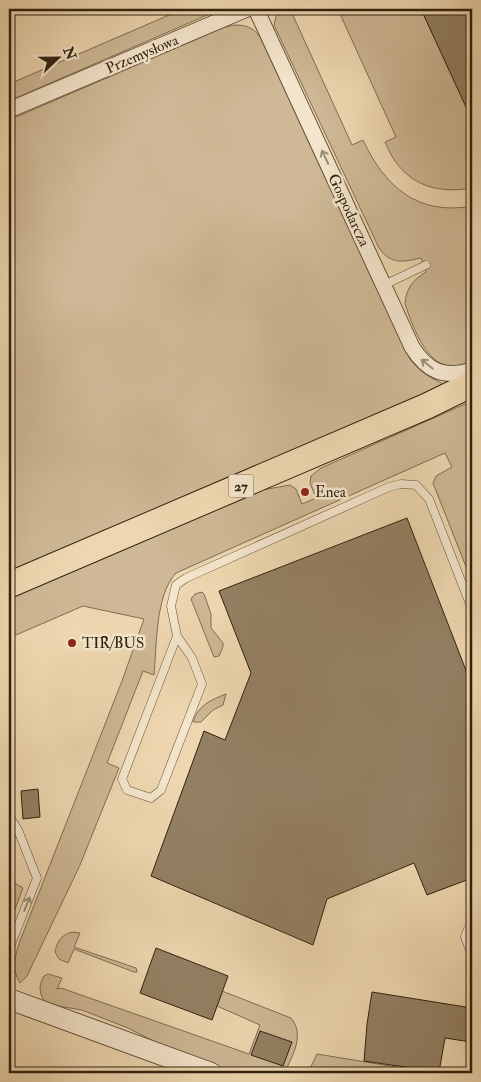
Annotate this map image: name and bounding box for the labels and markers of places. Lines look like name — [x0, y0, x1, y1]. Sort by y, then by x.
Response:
place label: Enea — [315, 483, 347, 502]
marker: Enea — [299, 486, 311, 498]
place label: TIR/BUS — [82, 634, 144, 653]
marker: TIR/BUS — [66, 637, 78, 649]

